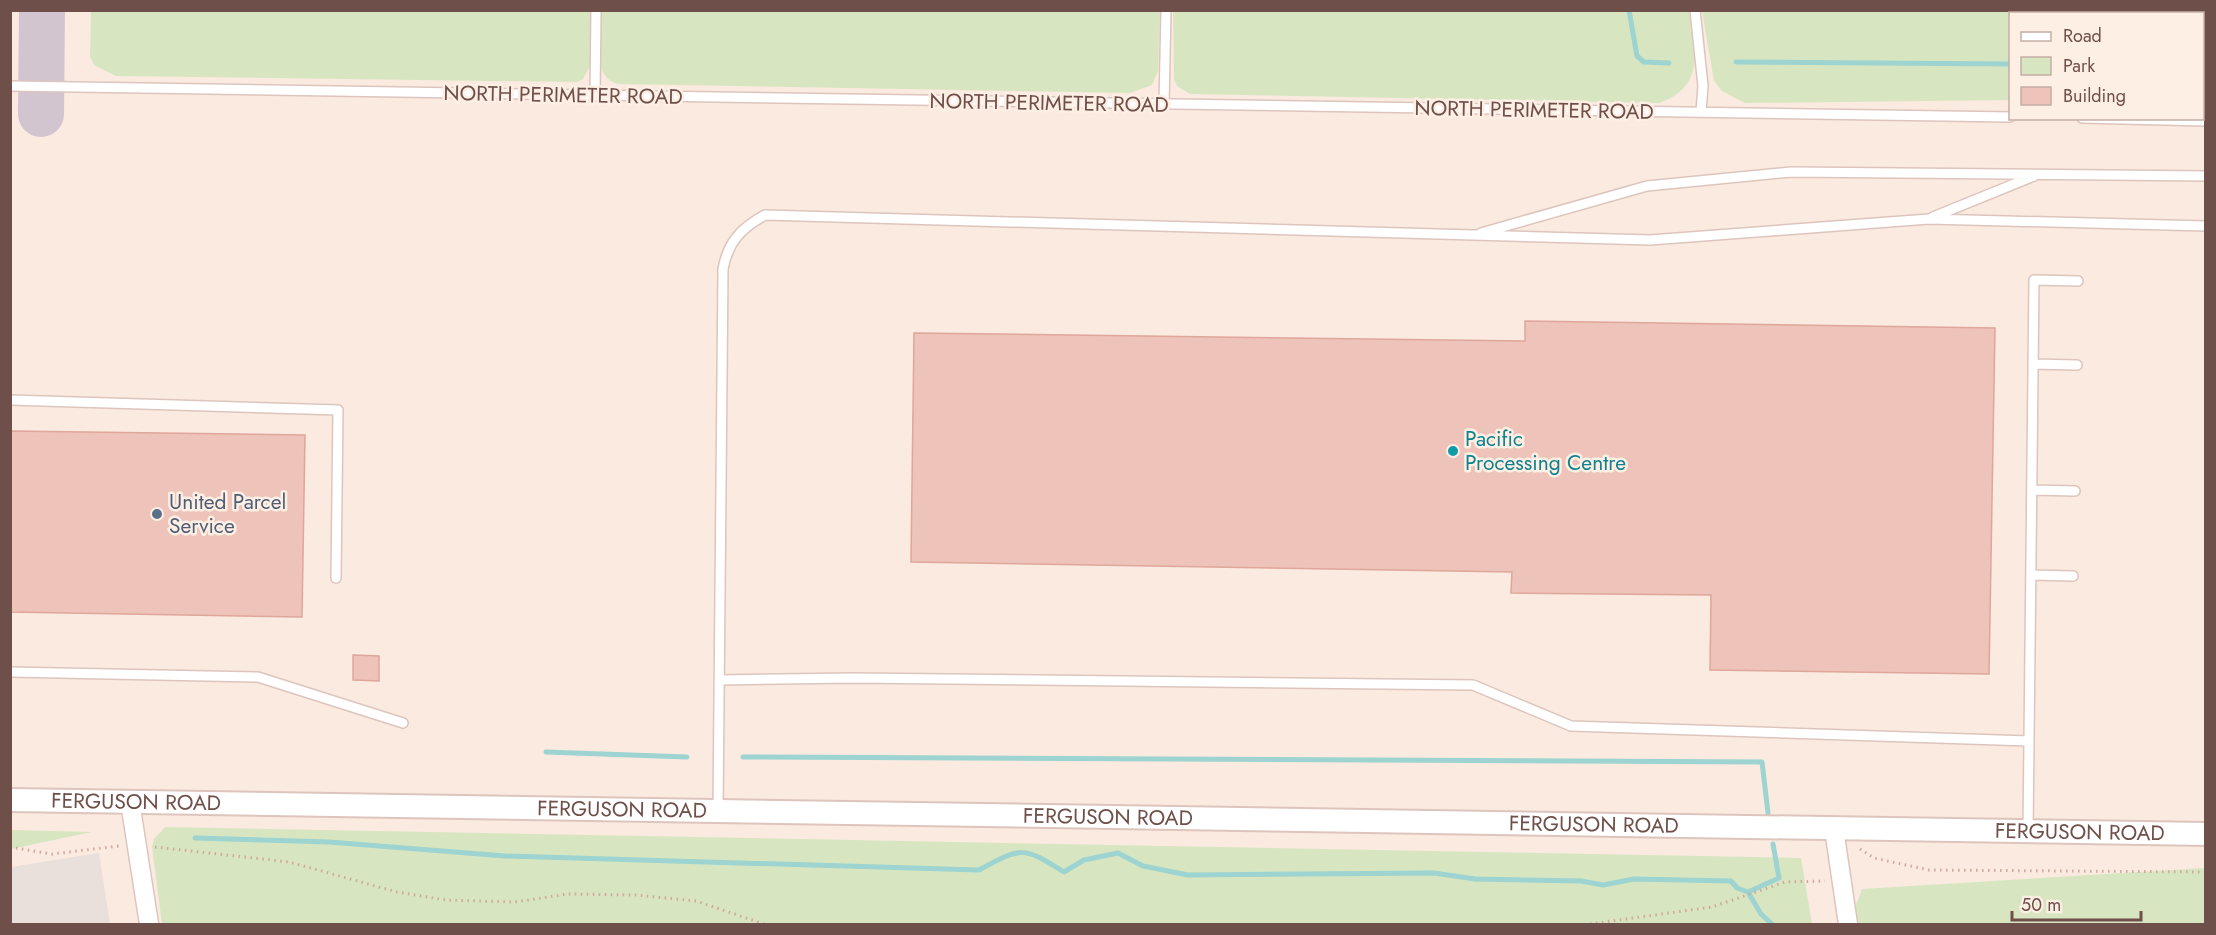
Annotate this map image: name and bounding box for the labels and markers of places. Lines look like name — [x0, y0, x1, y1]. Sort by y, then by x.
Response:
place label: Pacific Processing Centre — [1465, 424, 1626, 478]
marker: Pacific Processing Centre — [1446, 444, 1460, 458]
place label: United Parcel Service — [169, 487, 286, 541]
marker: United Parcel Service — [150, 507, 164, 521]

